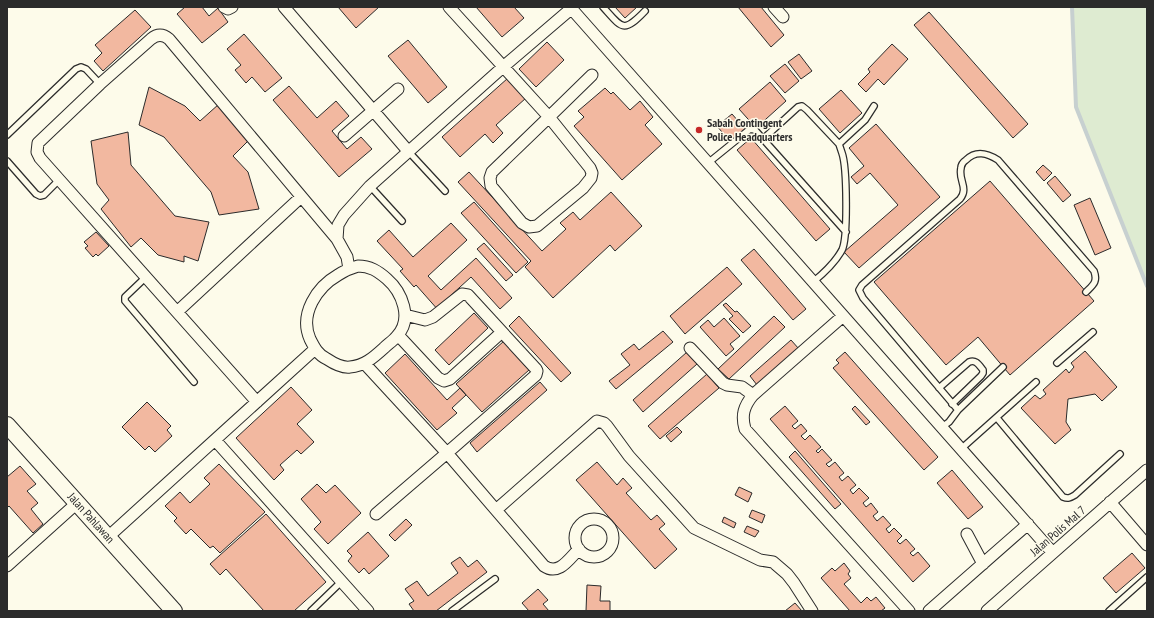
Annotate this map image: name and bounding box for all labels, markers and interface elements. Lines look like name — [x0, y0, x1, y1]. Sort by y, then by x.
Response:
place label: Sabah Contingent Police Headquarters — [707, 115, 793, 144]
marker: Sabah Contingent Police Headquarters — [694, 125, 704, 135]
street label: Jalan Pahlawan — [64, 488, 118, 546]
street label: Jalan Polis Mal 7 — [1026, 502, 1088, 559]

